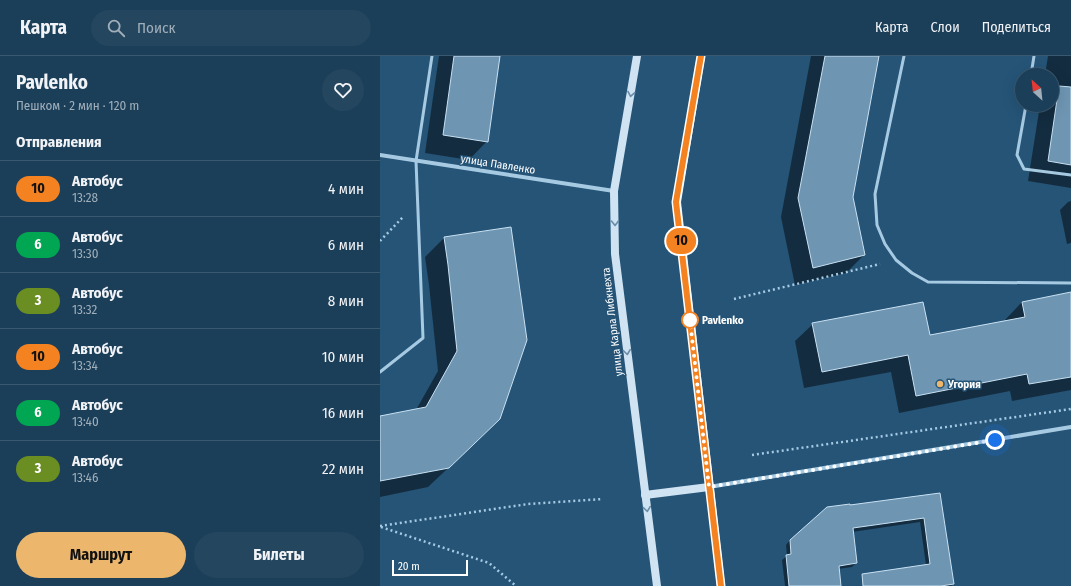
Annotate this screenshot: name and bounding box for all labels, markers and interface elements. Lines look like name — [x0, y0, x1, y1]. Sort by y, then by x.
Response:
search box — [91, 10, 371, 46]
text: Карта — [20, 16, 67, 39]
icon: search — [105, 17, 127, 39]
text: Поиск — [137, 19, 175, 37]
text: Карта — [875, 19, 909, 36]
text: Слои — [931, 19, 960, 36]
text: Поделиться — [982, 19, 1051, 36]
north arrow — [1015, 68, 1059, 112]
map controls — [1015, 68, 1059, 112]
button: heart — [322, 69, 364, 111]
text: Pavlenko — [16, 71, 88, 94]
one-way arrow — [627, 91, 635, 98]
text: Пешком · 2 мин · 120 m — [16, 98, 139, 113]
text: Отправления — [16, 133, 102, 151]
street label: улица Павленко — [460, 152, 536, 177]
text: Автобус — [72, 172, 123, 190]
text: 10 — [31, 180, 45, 197]
text: 4 мин — [328, 180, 364, 198]
text: 13:28 — [72, 190, 98, 205]
one-way arrow — [610, 220, 619, 226]
text: Автобус — [72, 228, 123, 246]
line badge: 10 — [663, 228, 699, 254]
text: 10 — [674, 232, 688, 249]
text: 6 — [34, 236, 42, 253]
text: 6 мин — [328, 236, 364, 254]
text: 13:30 — [72, 246, 98, 261]
street label: улица Карла Либкнехта — [599, 267, 626, 377]
text: Автобус — [72, 284, 123, 302]
text: 3 — [35, 292, 41, 309]
text: 8 мин — [328, 292, 364, 310]
text: 13:32 — [72, 302, 97, 317]
marker: Pavlenko — [681, 311, 699, 329]
place label: Pavlenko — [702, 314, 744, 327]
text: Автобус — [72, 340, 123, 358]
text: 10 — [31, 348, 45, 365]
text: 10 мин — [322, 348, 364, 366]
one-way arrow — [622, 349, 631, 355]
text: 13:34 — [72, 358, 98, 373]
place label: Угория — [947, 378, 981, 391]
marker: Угория — [935, 379, 945, 389]
text: Автобус — [72, 396, 123, 414]
text: 6 — [34, 404, 42, 421]
text: 16 мин — [322, 404, 364, 422]
text: 13:40 — [72, 414, 99, 429]
your location — [985, 430, 1005, 450]
text: Автобус — [72, 452, 123, 470]
text: 3 — [35, 460, 41, 477]
text: 22 мин — [322, 460, 364, 478]
text: 13:46 — [72, 470, 98, 485]
one-way arrow — [642, 506, 651, 512]
button: Маршрут — [16, 532, 186, 578]
button: Билеты — [194, 532, 364, 578]
scale bar — [392, 558, 468, 577]
text: 20 m — [398, 560, 420, 573]

